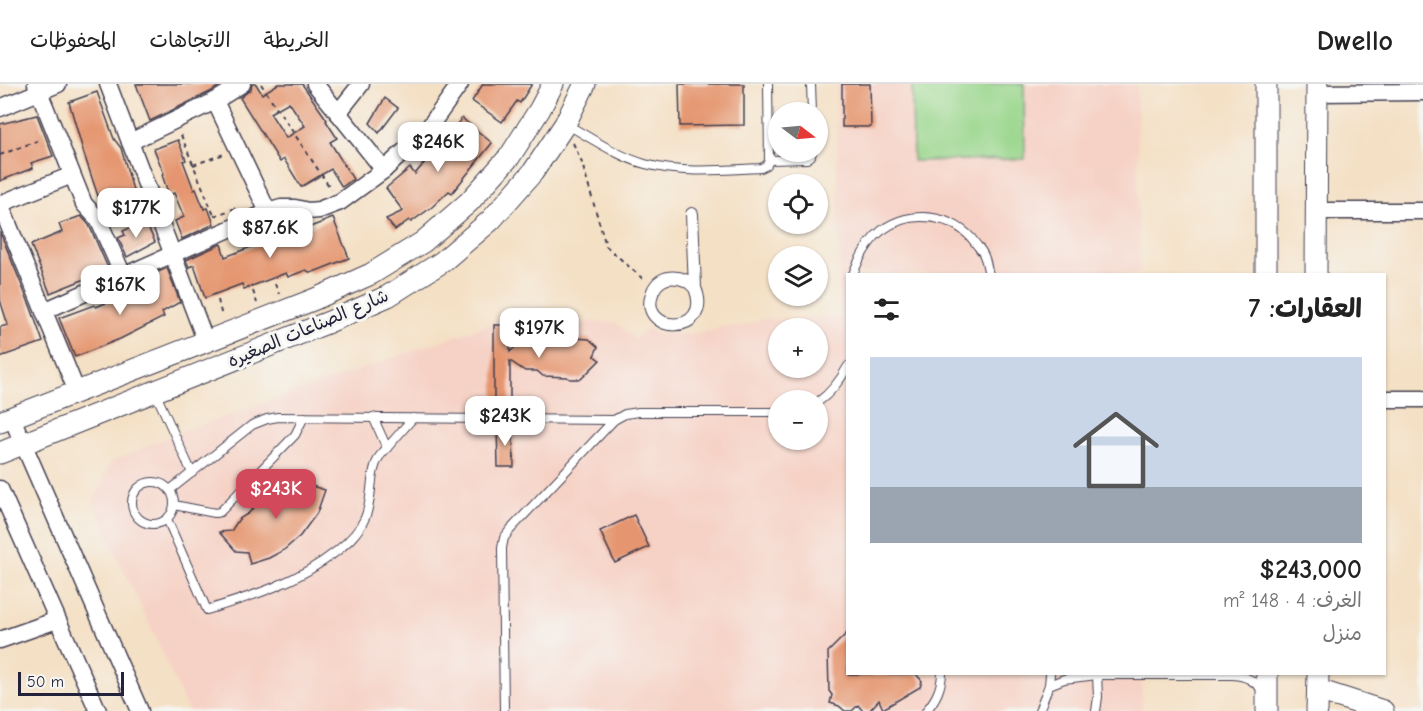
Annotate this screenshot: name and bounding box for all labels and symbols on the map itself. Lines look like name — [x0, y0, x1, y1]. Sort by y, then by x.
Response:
north arrow — [768, 102, 828, 162]
pin: $246K — [396, 122, 480, 173]
pin: $177K — [94, 188, 178, 239]
pin: $87.6K — [221, 208, 319, 259]
pin: $167K — [78, 265, 162, 316]
street label: شارع الصناعات الصغيره — [225, 285, 392, 373]
pin: $197K — [497, 308, 581, 359]
pin: $243K — [463, 396, 547, 447]
pin: $243K — [234, 469, 318, 520]
scale bar — [18, 669, 124, 696]

